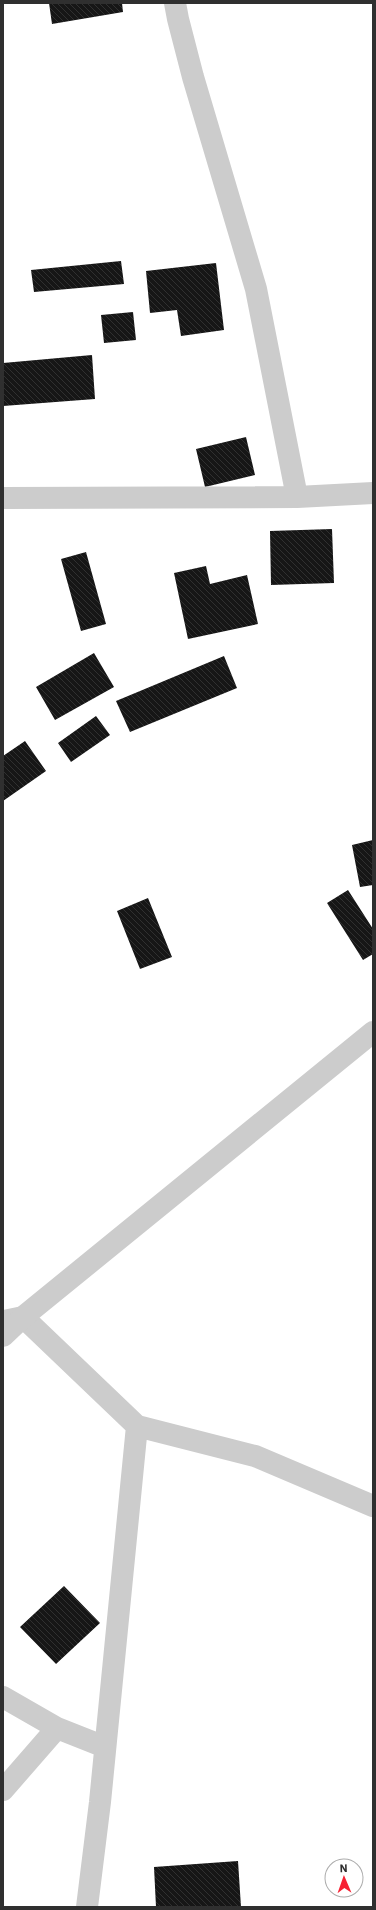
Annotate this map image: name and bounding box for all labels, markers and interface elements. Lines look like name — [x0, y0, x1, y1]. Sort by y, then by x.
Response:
north arrow — [324, 1858, 364, 1898]
text: N — [339, 1861, 348, 1875]

